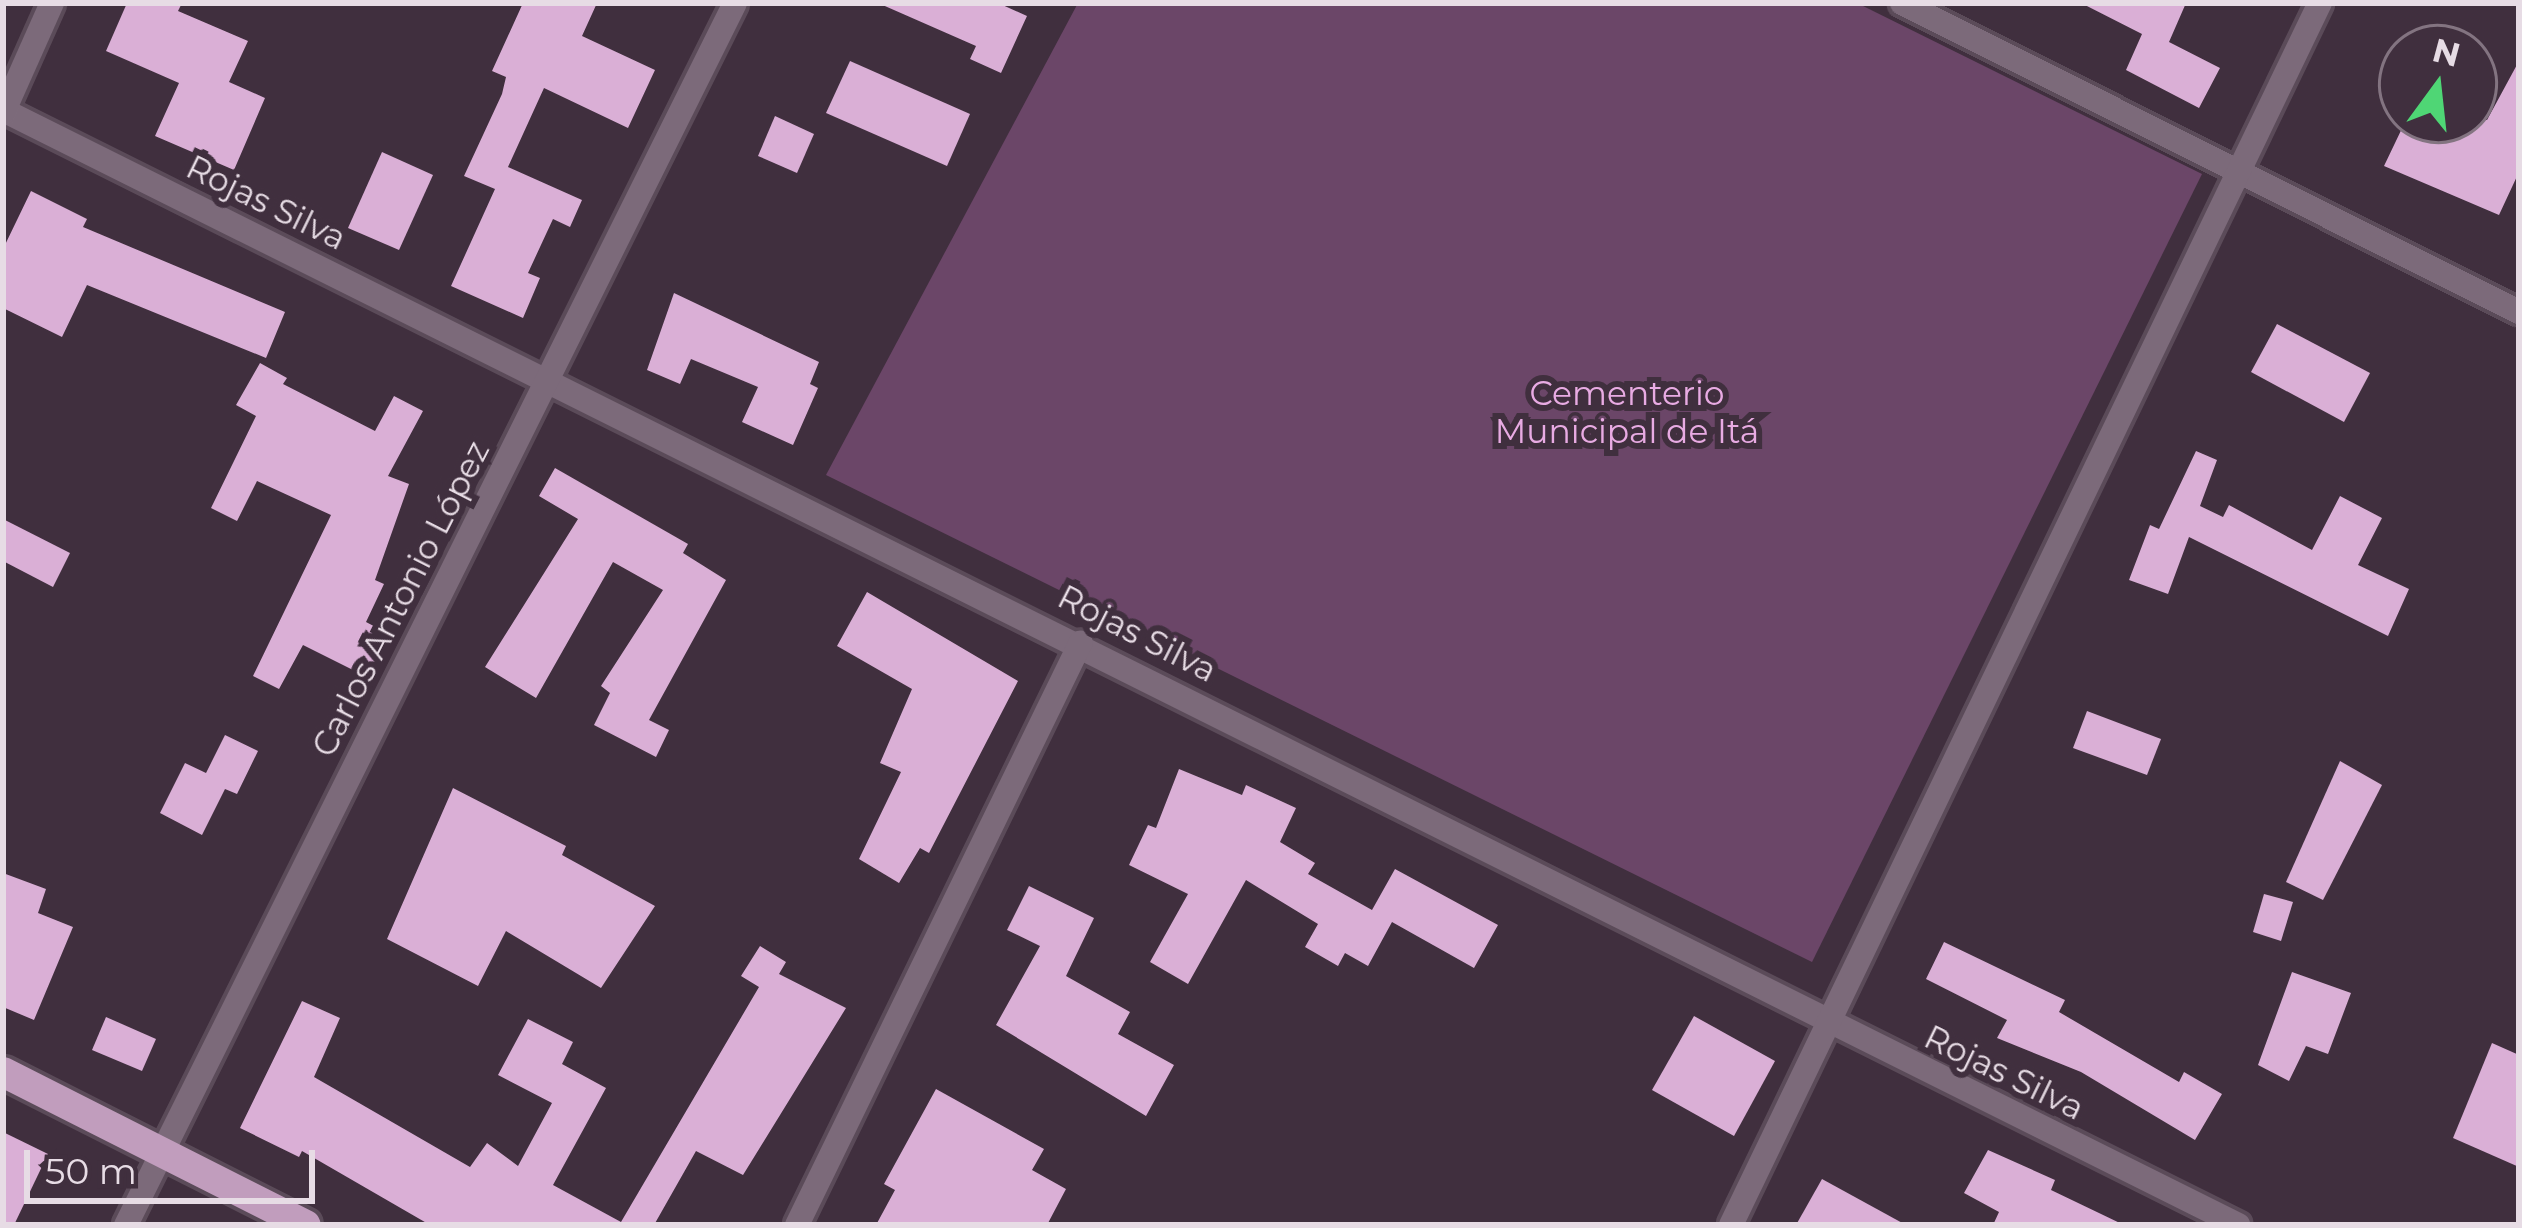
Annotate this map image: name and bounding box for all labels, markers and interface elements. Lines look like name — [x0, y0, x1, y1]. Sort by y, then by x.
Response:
north arrow — [2378, 24, 2498, 144]
text: N — [2428, 29, 2465, 75]
street label: Rojas Silva — [180, 147, 352, 259]
park label: Cementerio Municipal de Itá — [1495, 374, 1759, 452]
street label: Carlos Antonio López — [304, 435, 498, 763]
street label: Rojas Silva — [1051, 577, 1223, 691]
street label: Rojas Silva — [1918, 1017, 2090, 1129]
scale bar — [30, 1126, 321, 1200]
text: 50 m — [45, 1149, 137, 1193]

